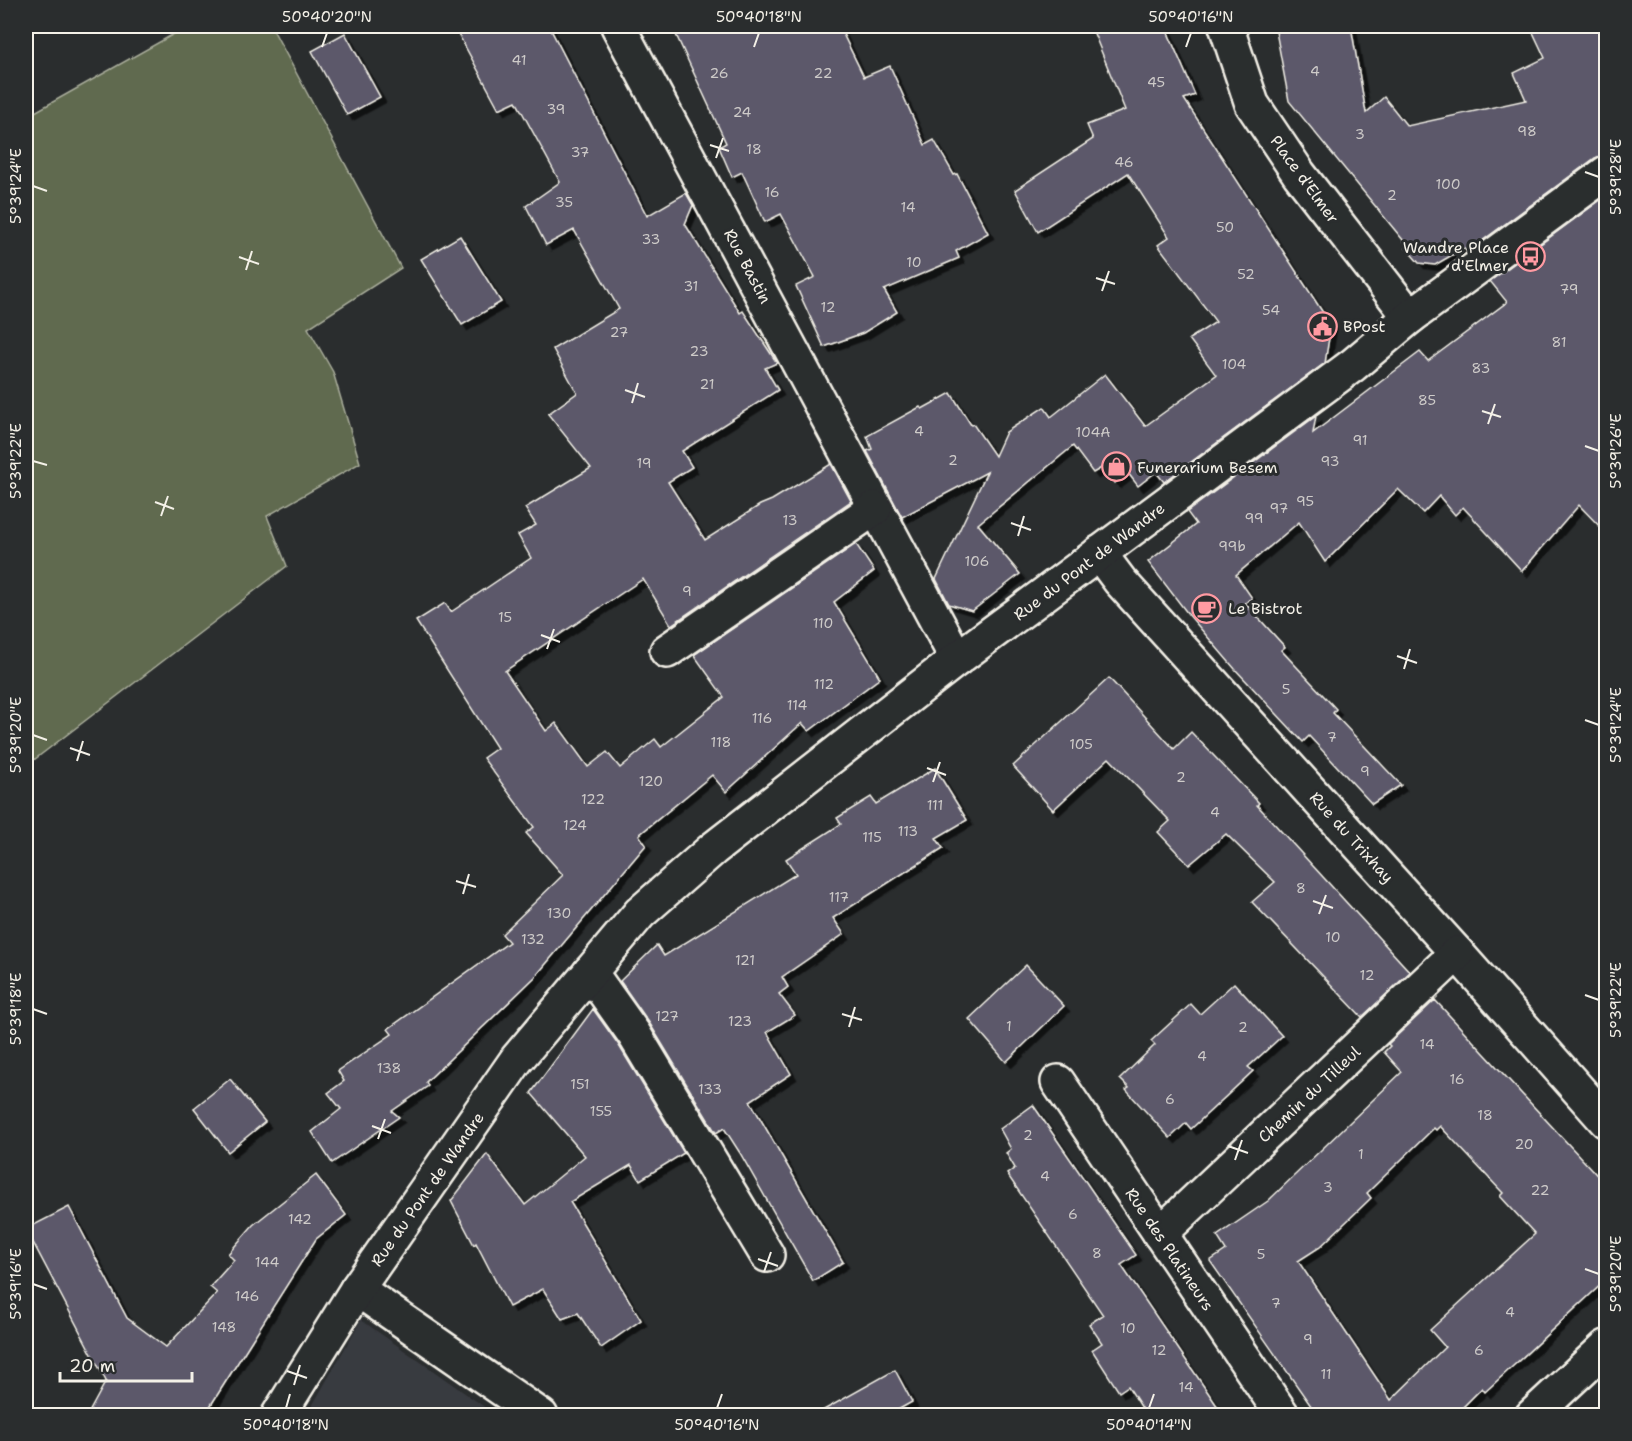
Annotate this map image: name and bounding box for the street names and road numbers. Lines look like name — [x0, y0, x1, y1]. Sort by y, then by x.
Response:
street label: Place d'Elmer — [1265, 131, 1344, 228]
street label: Rue Bastin — [719, 225, 776, 307]
street label: Rue du Pont de Wandre — [1009, 498, 1169, 625]
street label: Rue du Trixhay — [1305, 787, 1398, 887]
street label: Chemin du Tilleul — [1254, 1041, 1365, 1147]
street label: Rue du Pont de Wandre — [366, 1108, 489, 1271]
street label: Rue des Platineurs — [1121, 1184, 1219, 1315]

